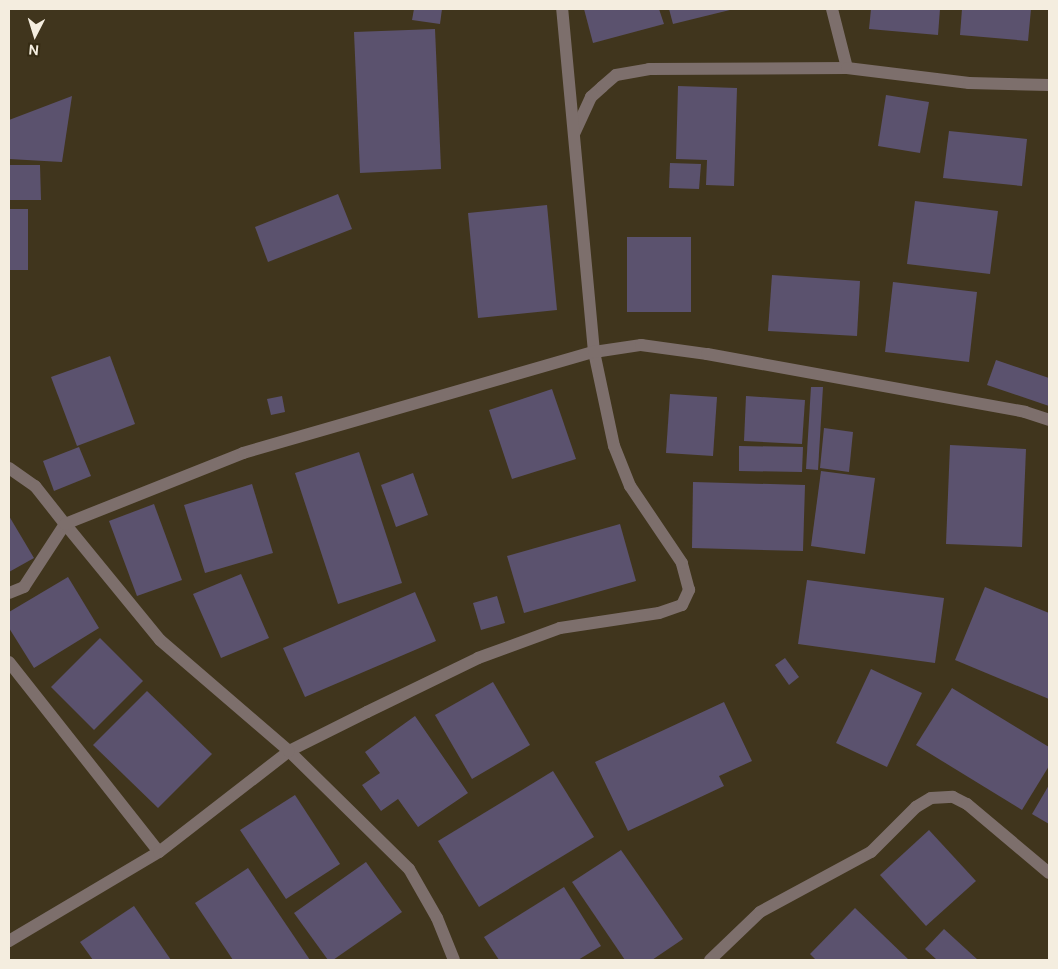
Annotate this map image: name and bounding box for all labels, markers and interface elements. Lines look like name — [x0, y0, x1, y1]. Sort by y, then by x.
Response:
north arrow — [10, 10, 60, 60]
text: N — [28, 41, 40, 59]

